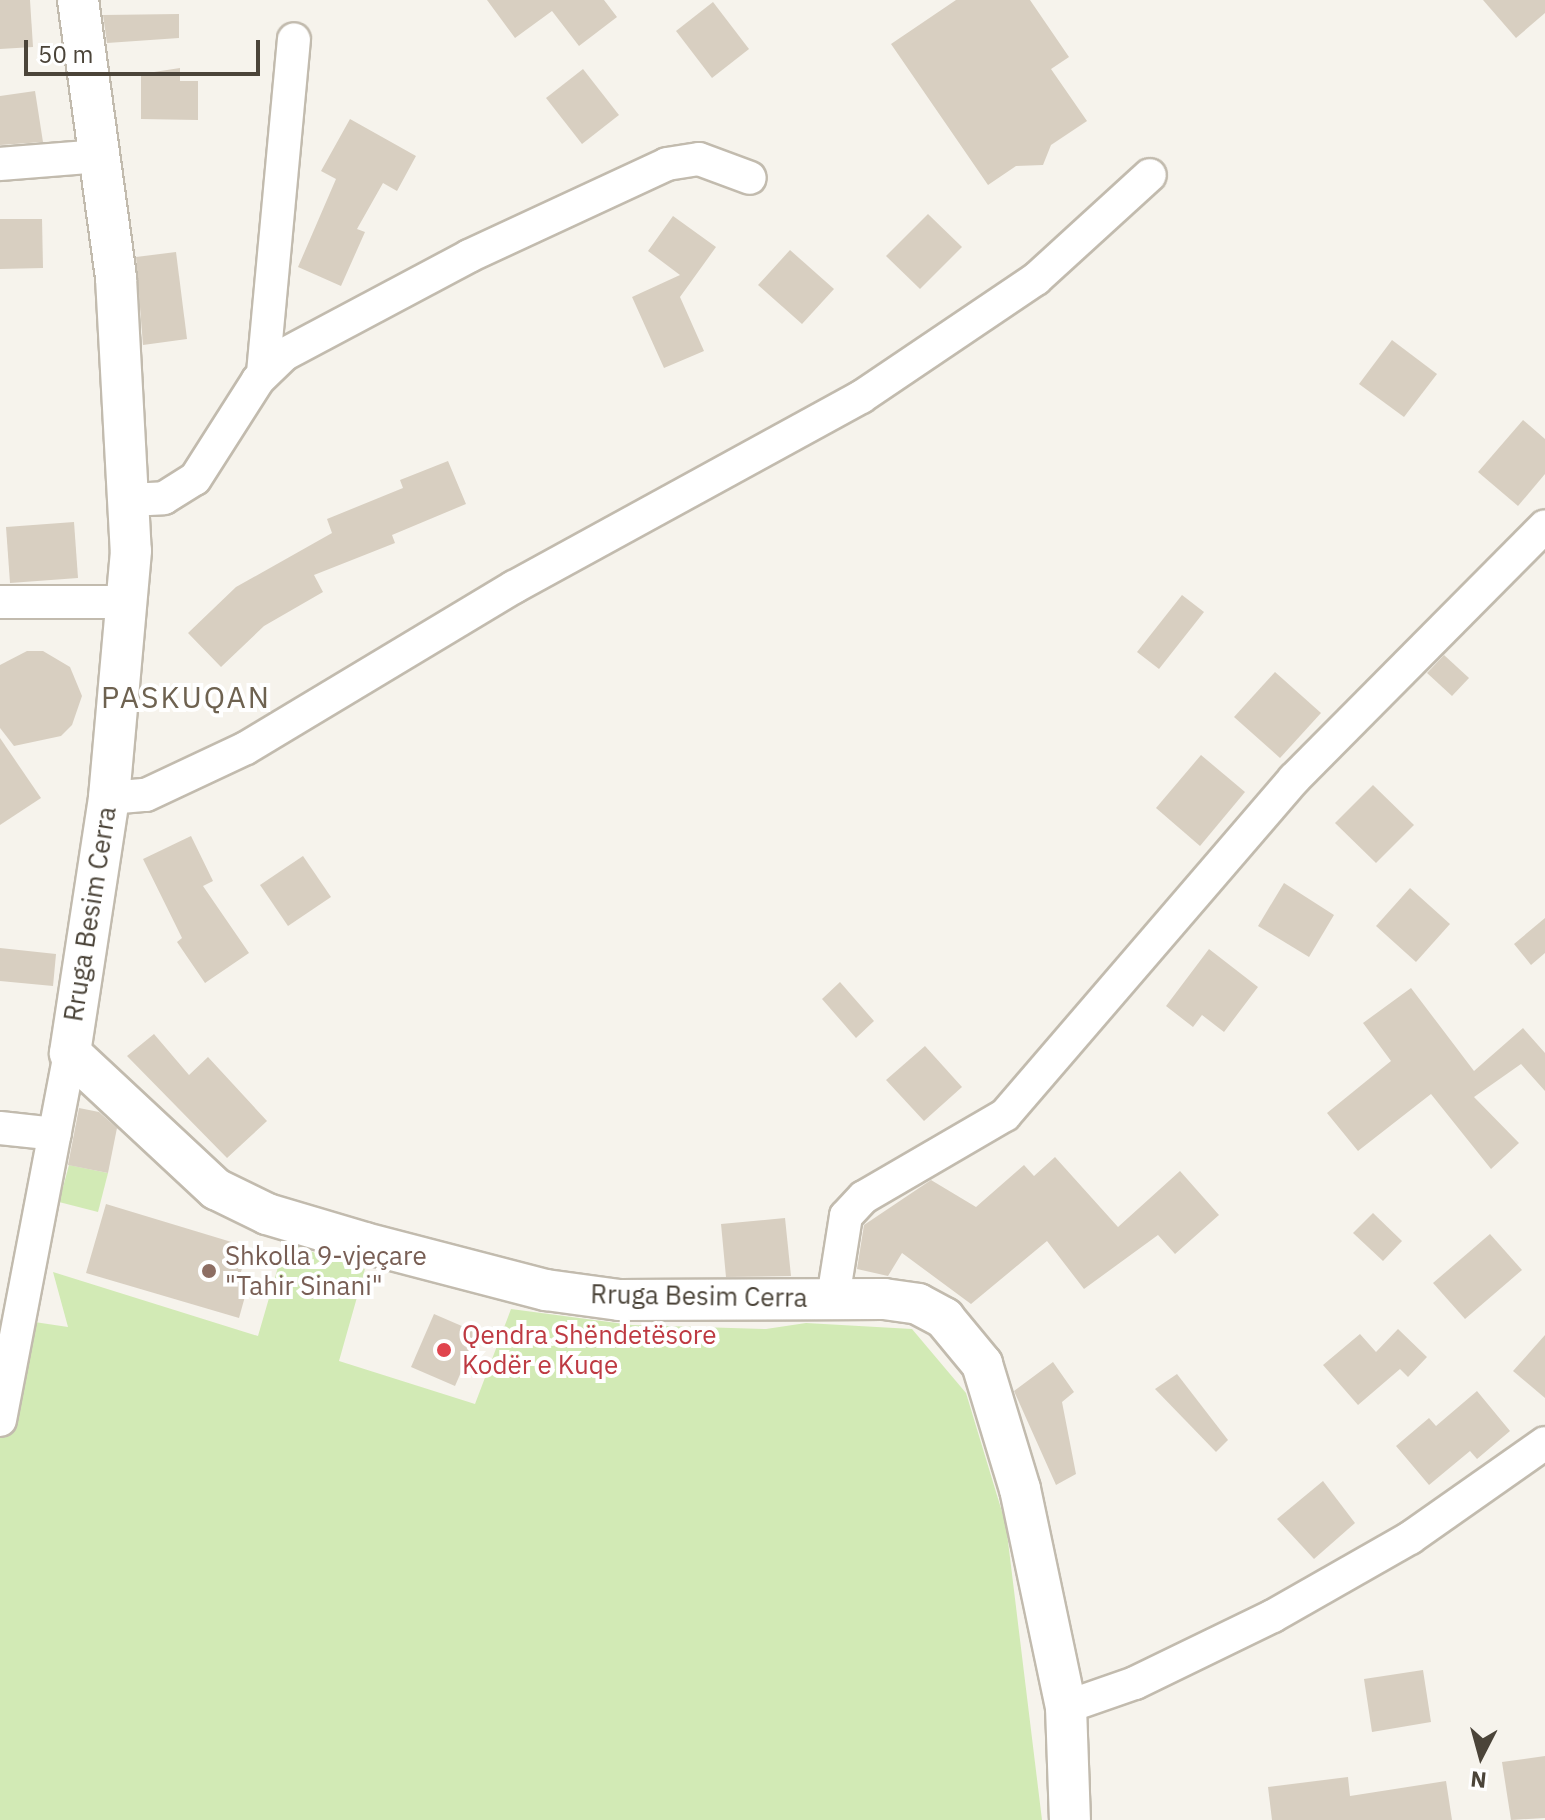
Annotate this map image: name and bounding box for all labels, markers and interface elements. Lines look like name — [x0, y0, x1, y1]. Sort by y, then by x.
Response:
scale bar — [28, 24, 264, 74]
text: 50 m — [38, 38, 93, 70]
district label: PASKUQAN — [101, 679, 271, 715]
street label: Rruga Besim Cerra — [58, 804, 122, 1024]
place label: Shkolla 9-vjeçare "Tahir Sinani" — [225, 1240, 427, 1302]
marker: Shkolla 9-vjeçare "Tahir Sinani" — [200, 1262, 218, 1280]
street label: Rruga Besim Cerra — [590, 1279, 808, 1313]
place label: Qendra Shëndetësore Kodër e Kuqe — [462, 1319, 716, 1380]
marker: Qendra Shëndetësore Kodër e Kuqe — [433, 1339, 455, 1361]
north arrow — [1441, 1716, 1521, 1796]
text: N — [1469, 1765, 1488, 1796]

